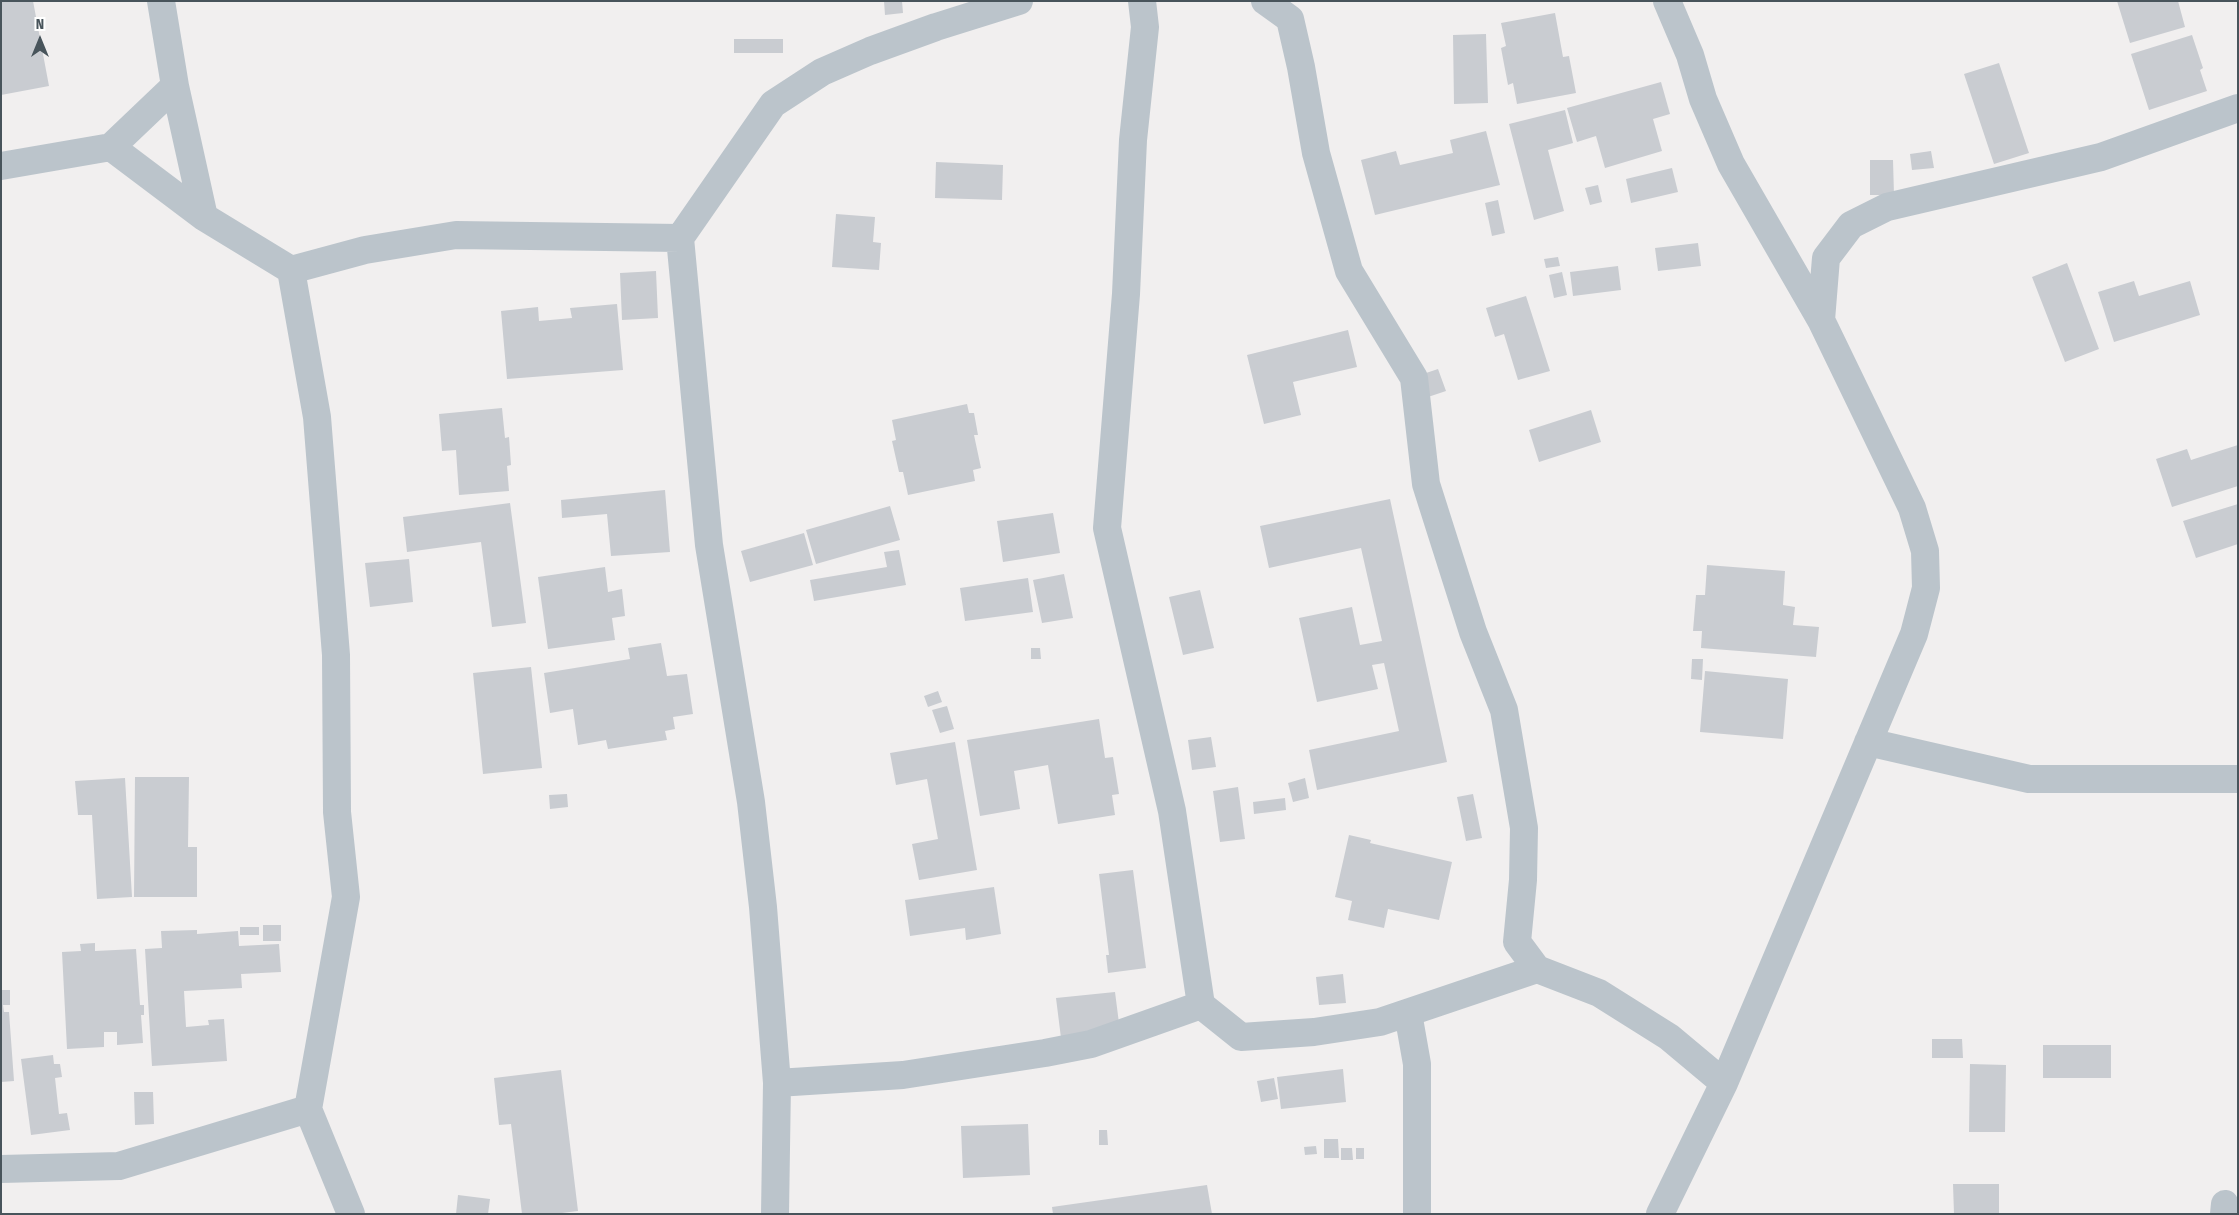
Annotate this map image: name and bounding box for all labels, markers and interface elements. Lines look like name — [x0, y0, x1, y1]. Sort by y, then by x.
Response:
north arrow — [15, 15, 65, 65]
text: N — [36, 16, 44, 33]

